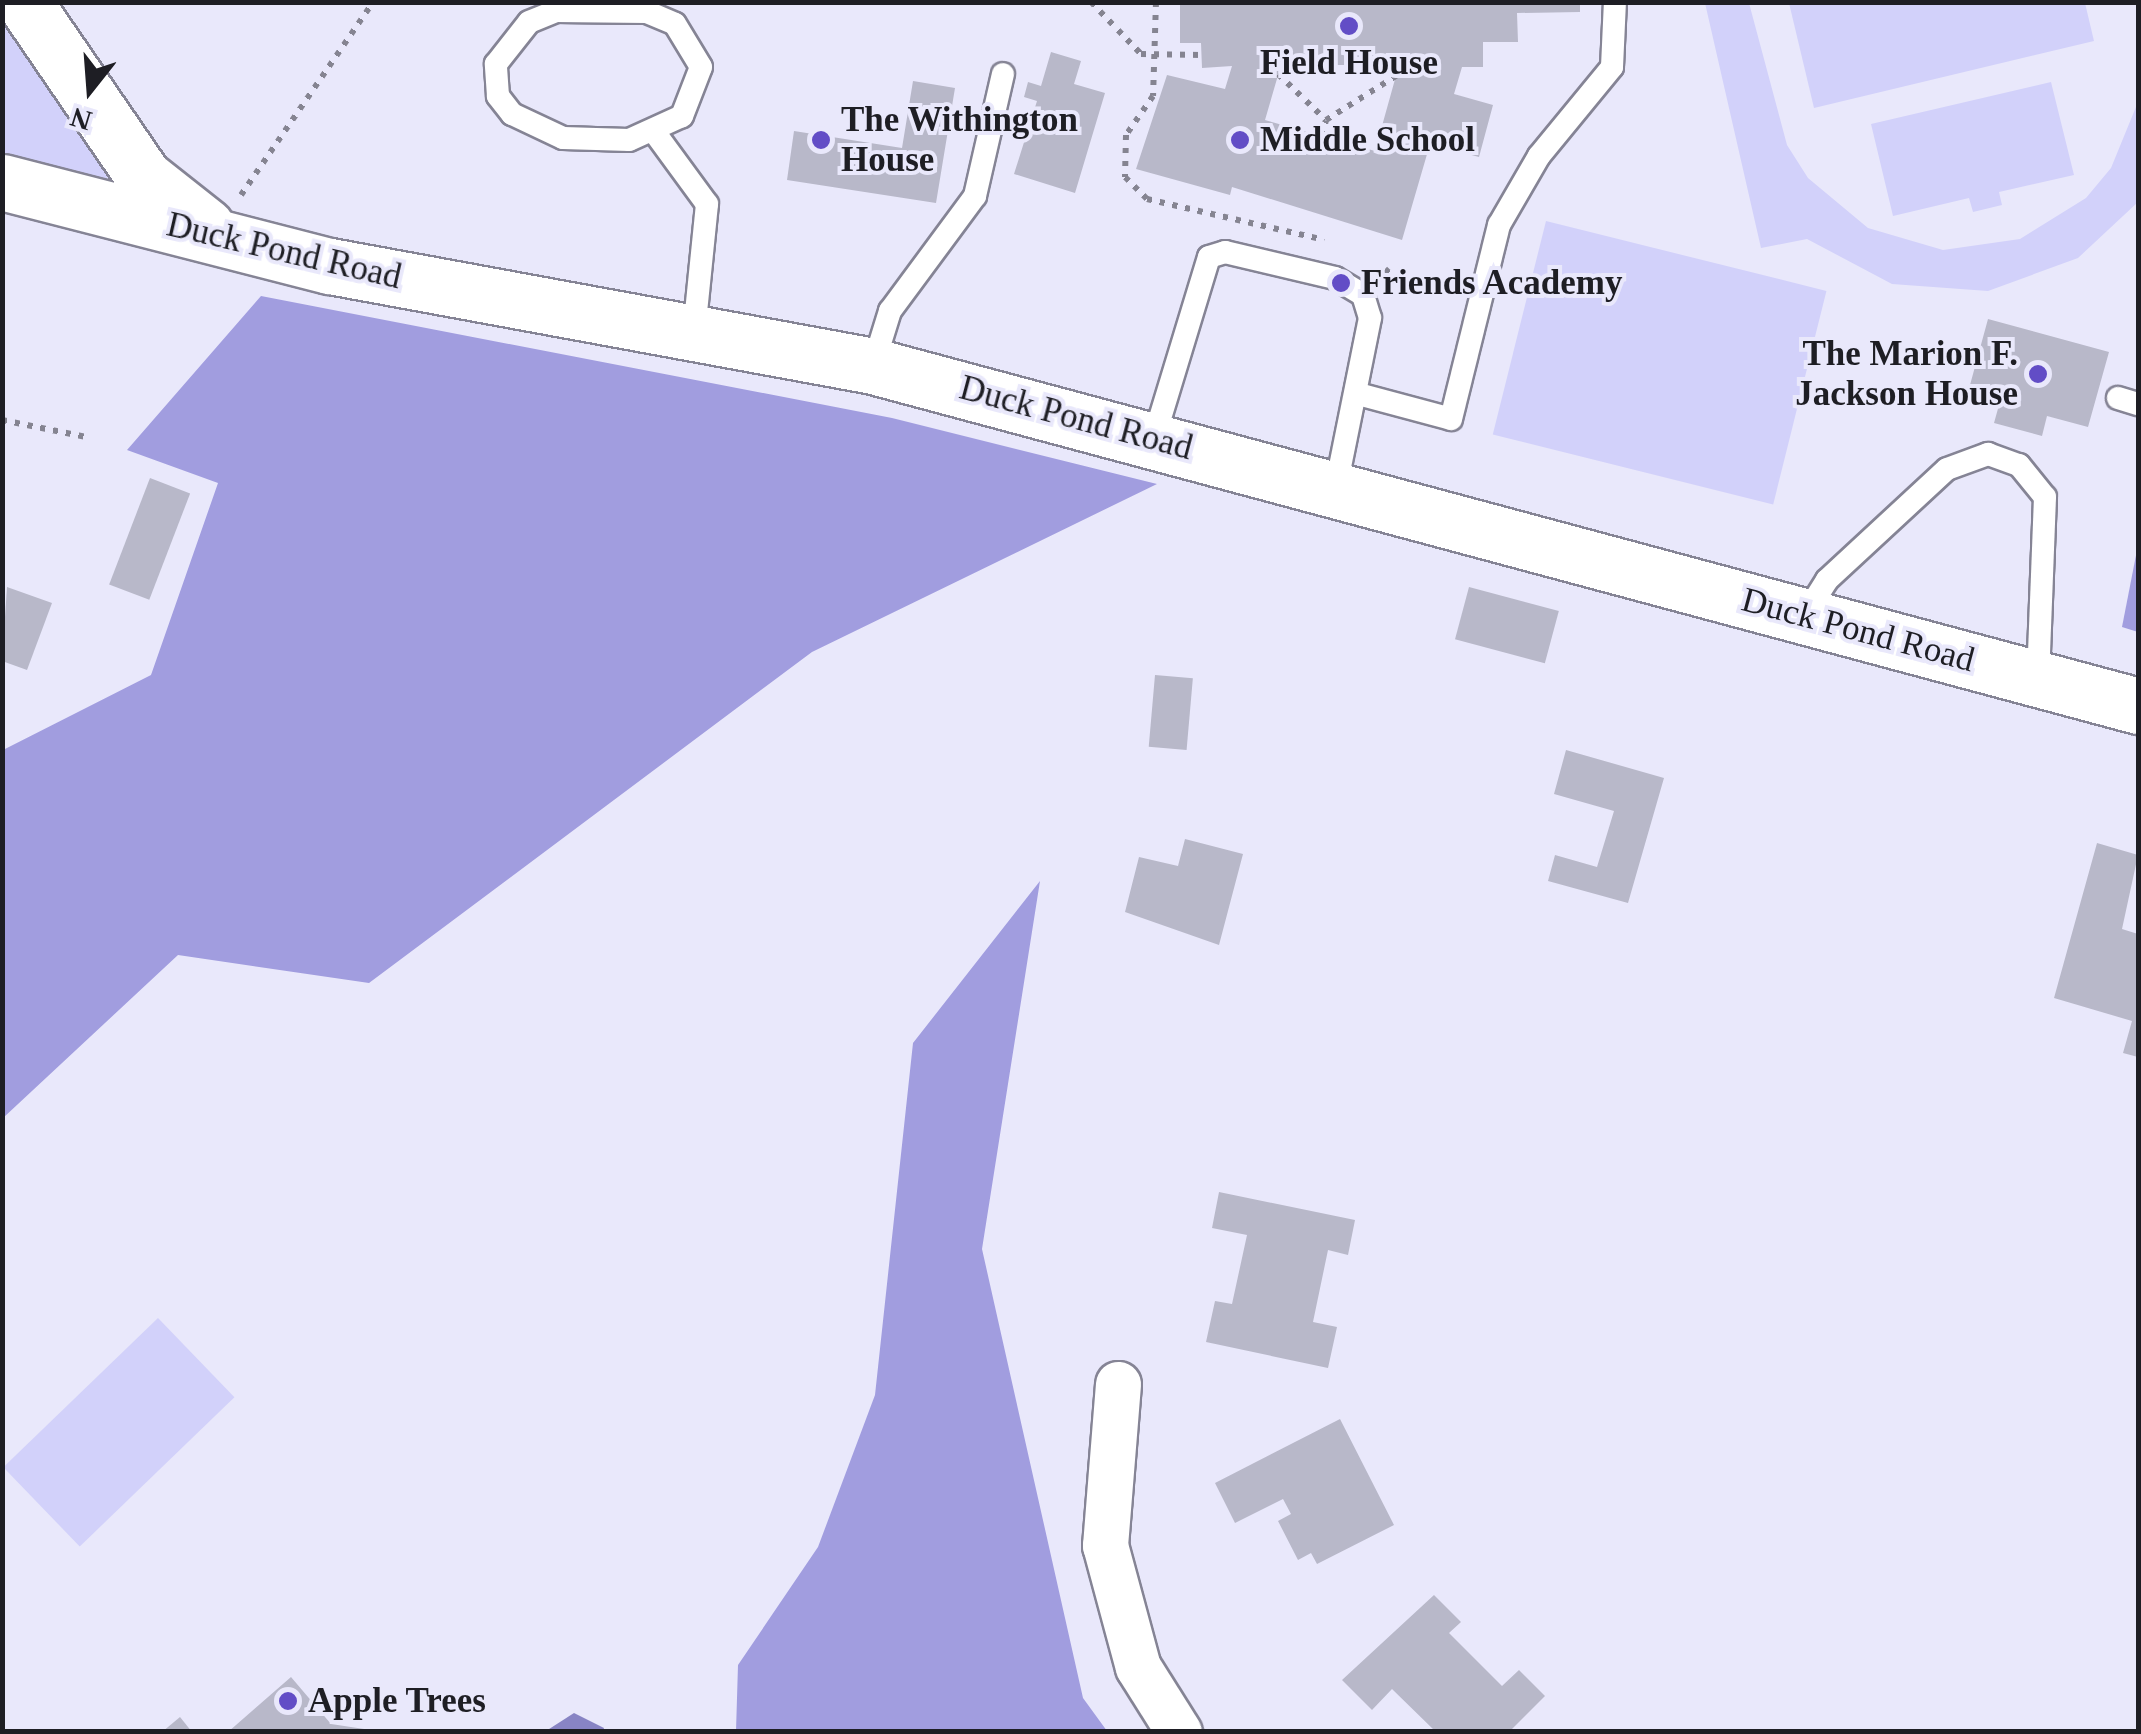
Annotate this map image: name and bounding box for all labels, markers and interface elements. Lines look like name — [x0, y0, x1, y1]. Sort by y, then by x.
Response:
marker: Field House — [1338, 15, 1360, 37]
north arrow — [40, 40, 140, 140]
place label: Field House — [1260, 42, 1438, 84]
place label: The Withington House — [841, 99, 1079, 181]
text: N — [67, 101, 95, 137]
place label: Middle School — [1260, 119, 1475, 161]
marker: The Withington House — [810, 129, 832, 151]
marker: Middle School — [1229, 129, 1251, 151]
street label: Duck Pond Road — [163, 204, 405, 298]
place label: Friends Academy — [1361, 262, 1624, 304]
marker: Friends Academy — [1330, 272, 1352, 294]
place label: The Marion F. Jackson House — [1795, 333, 2018, 415]
marker: The Marion F. Jackson House — [2027, 363, 2049, 385]
street label: Duck Pond Road — [955, 367, 1197, 469]
street label: Duck Pond Road — [1737, 579, 1979, 681]
place label: Apple Trees — [308, 1680, 487, 1722]
marker: Apple Trees — [277, 1690, 299, 1712]

